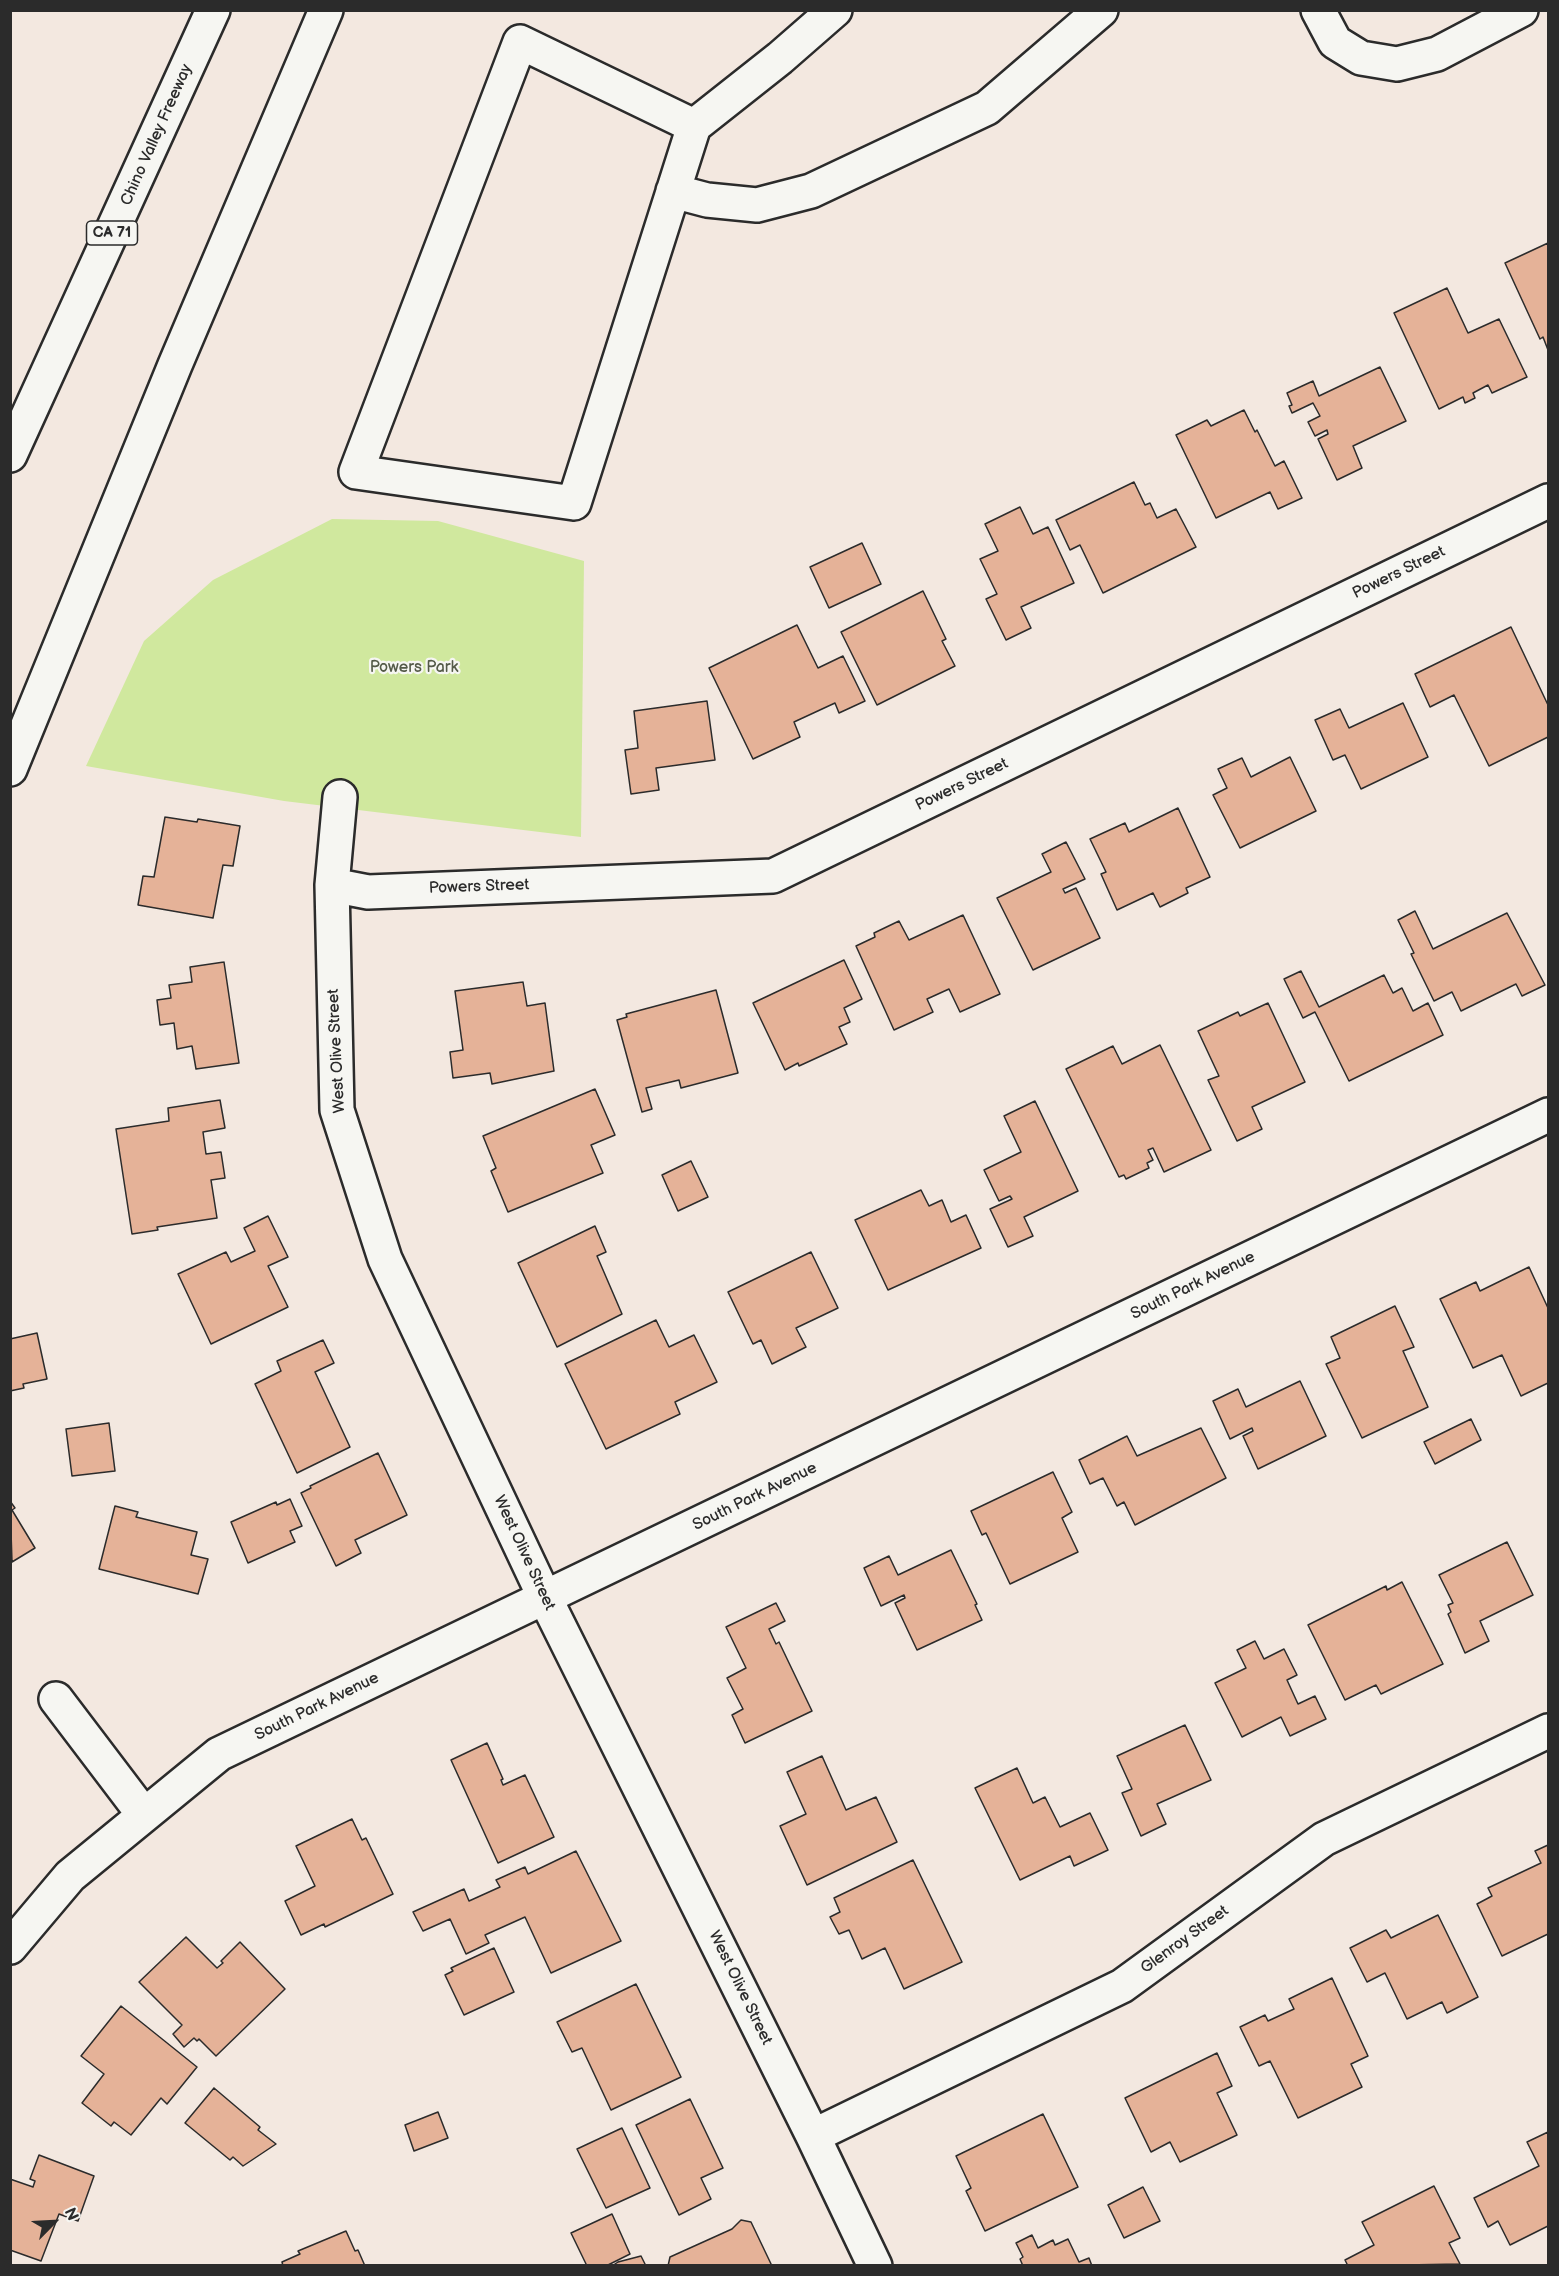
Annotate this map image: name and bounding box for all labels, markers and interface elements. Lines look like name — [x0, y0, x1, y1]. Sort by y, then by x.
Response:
street label: Chino Valley Freeway — [117, 61, 197, 209]
road number: CA 71 — [86, 221, 138, 245]
street label: Powers Street — [1350, 542, 1448, 604]
park label: Powers Park — [370, 658, 458, 678]
street label: Powers Street — [913, 754, 1011, 816]
street label: Powers Street — [428, 876, 530, 898]
street label: West Olive Street — [324, 988, 350, 1114]
street label: South Park Avenue — [1128, 1248, 1258, 1324]
street label: South Park Avenue — [690, 1459, 820, 1535]
street label: West Olive Street — [489, 1493, 559, 1613]
street label: South Park Avenue — [252, 1669, 382, 1745]
street label: Glenroy Street — [1137, 1902, 1233, 1978]
street label: West Olive Street — [704, 1928, 776, 2048]
north arrow — [24, 2192, 84, 2252]
text: N — [60, 2205, 82, 2224]

